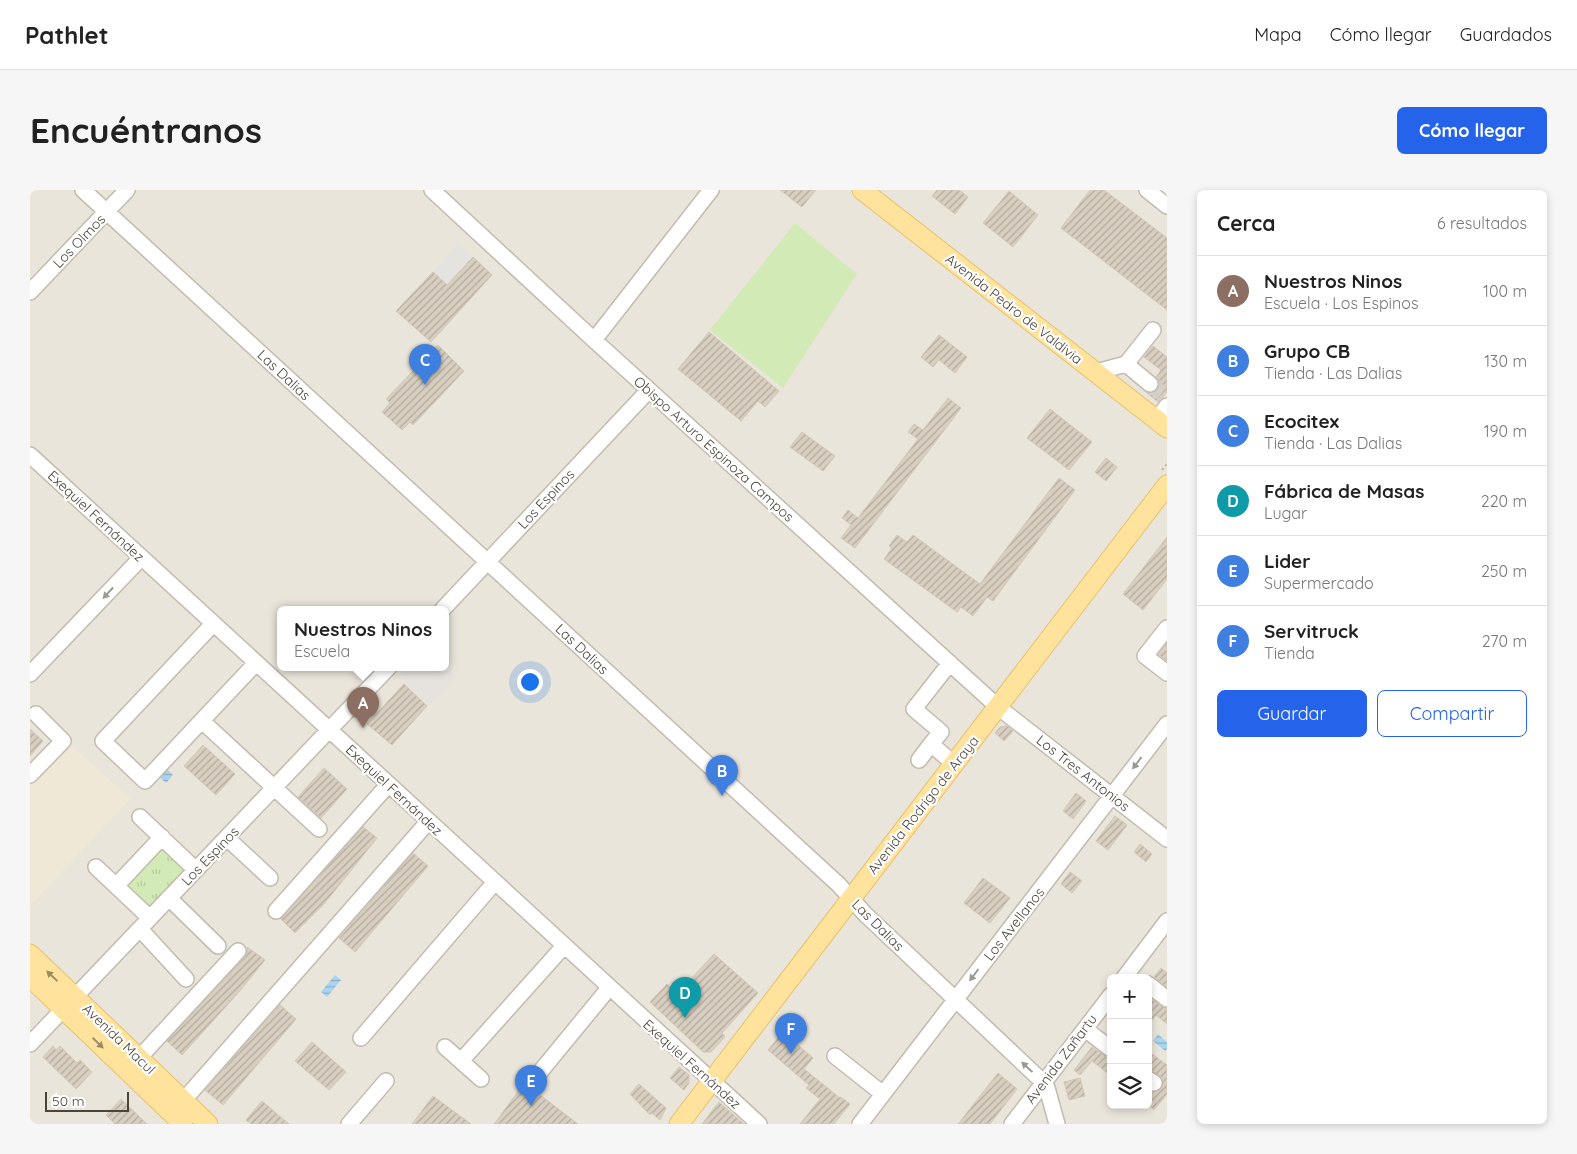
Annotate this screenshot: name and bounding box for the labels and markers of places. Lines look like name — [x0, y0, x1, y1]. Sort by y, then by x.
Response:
pin: C — [409, 344, 441, 385]
pin: A — [347, 687, 379, 728]
pin: B — [706, 755, 738, 796]
pin: D — [669, 977, 701, 1018]
pin: F — [775, 1013, 807, 1054]
pin: E — [515, 1065, 547, 1106]

